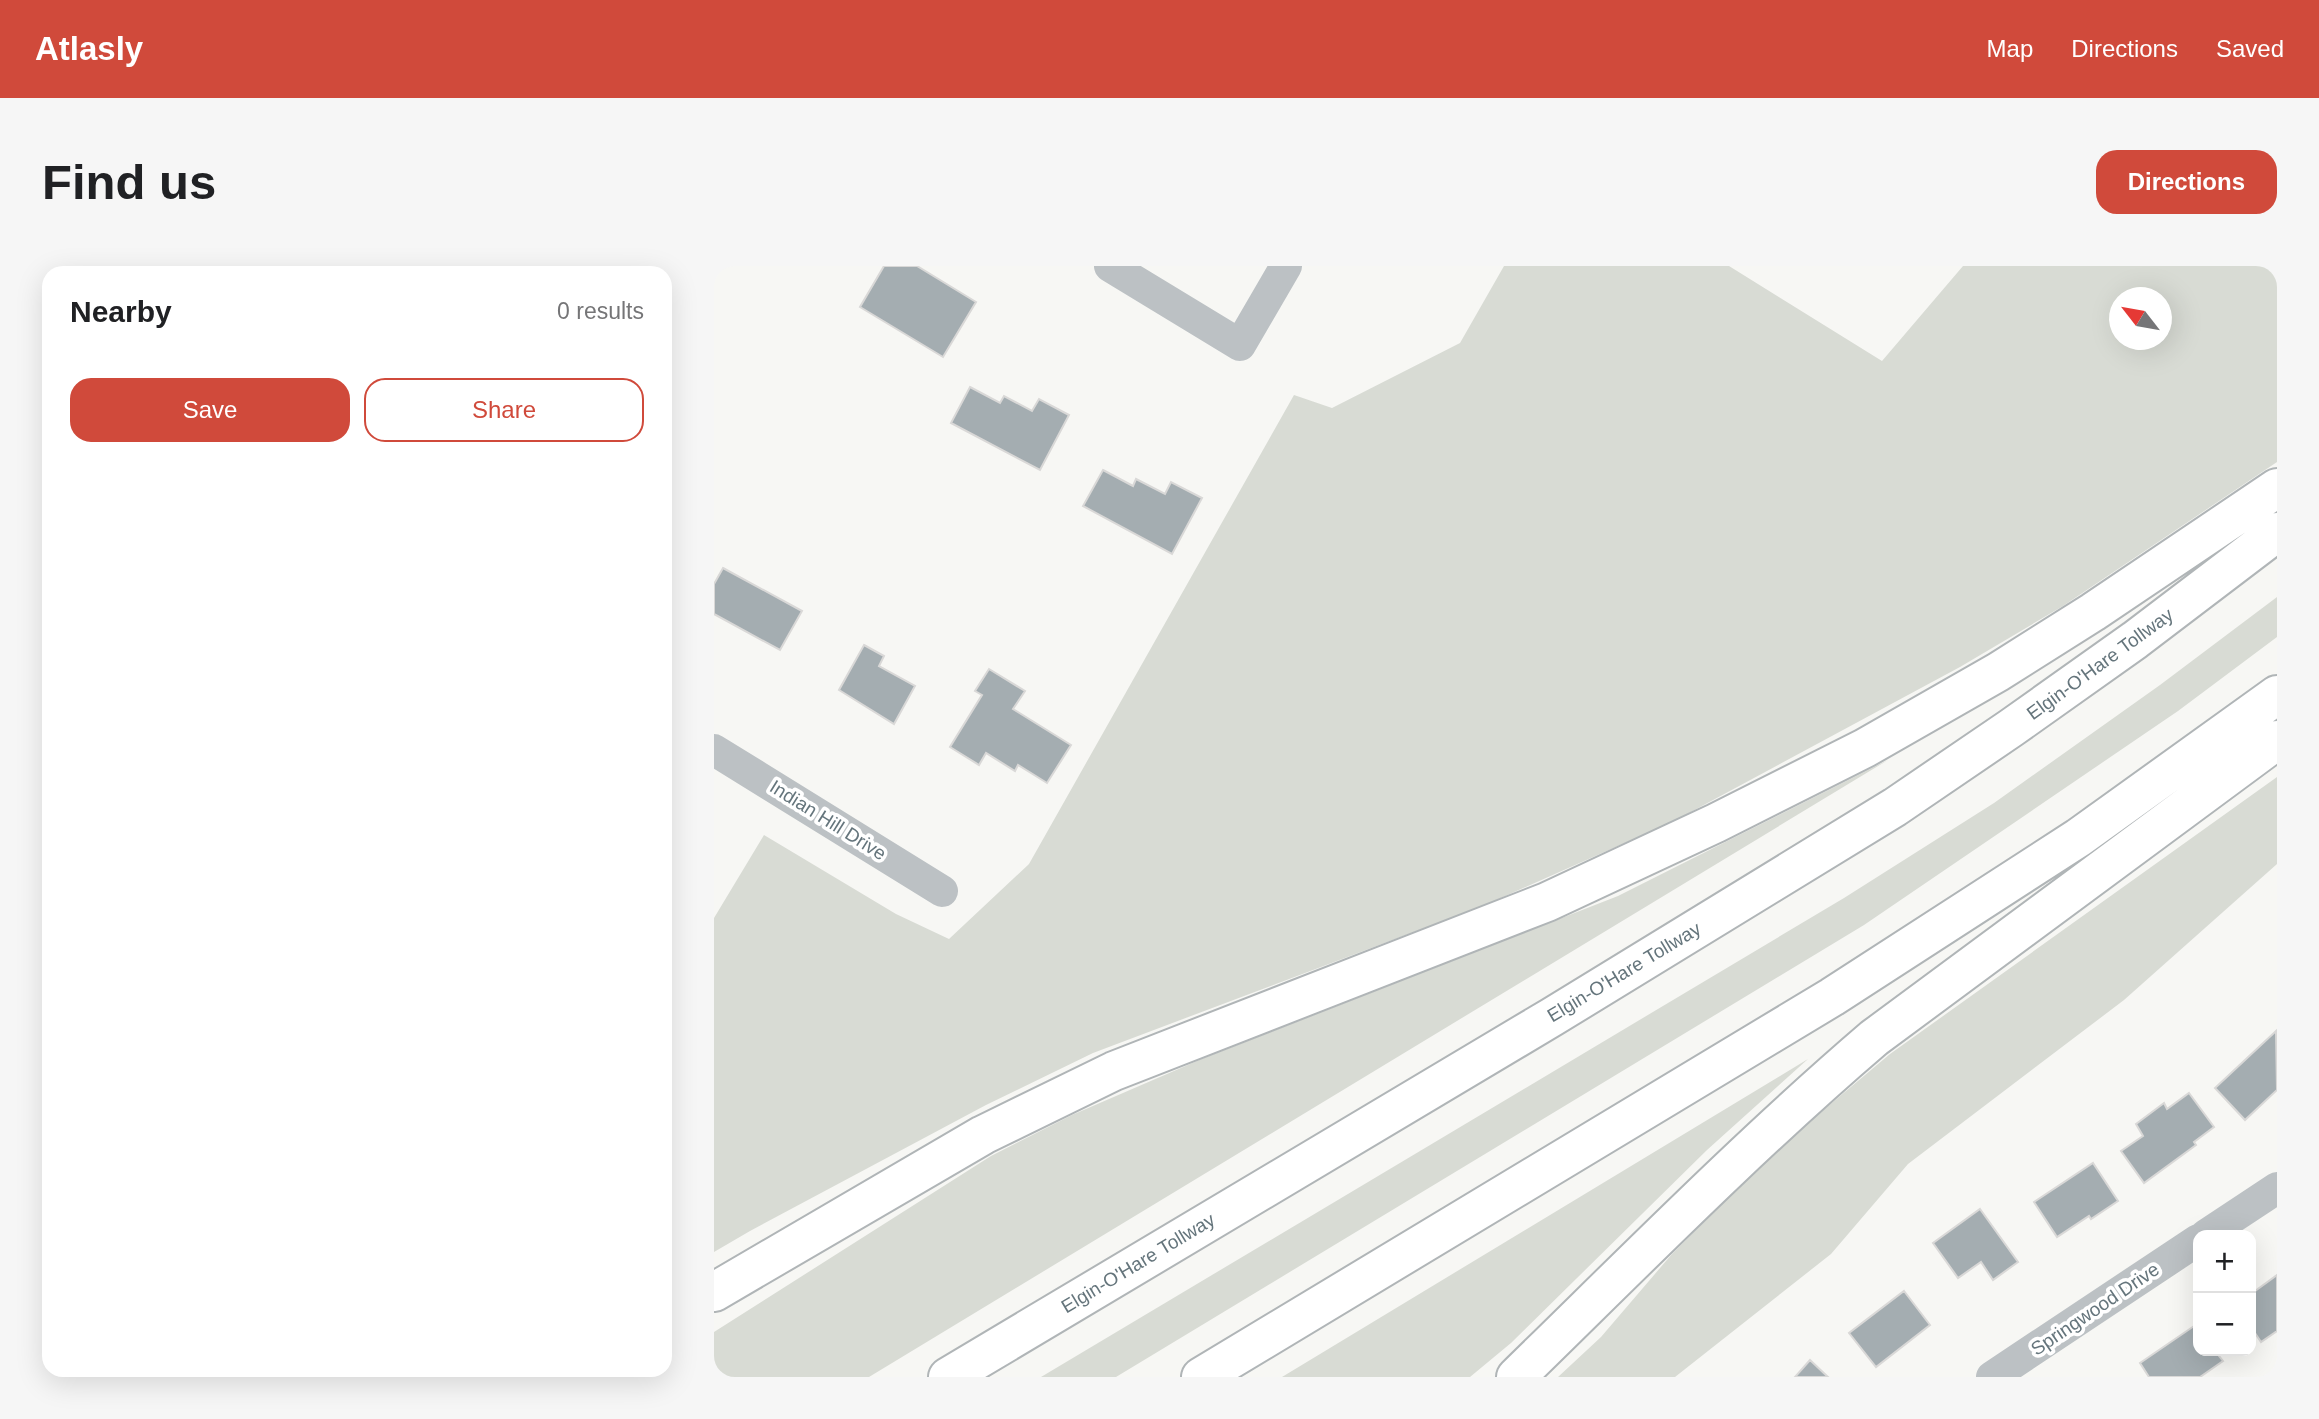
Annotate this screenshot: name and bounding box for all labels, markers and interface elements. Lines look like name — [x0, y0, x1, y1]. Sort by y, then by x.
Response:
text: Atlasly — [35, 30, 143, 67]
text: Map — [1987, 35, 2033, 62]
text: Directions — [2071, 35, 2178, 62]
text: Saved — [2216, 35, 2284, 62]
button: Directions — [2096, 150, 2277, 214]
text: Find us — [42, 155, 216, 209]
north arrow — [2109, 287, 2172, 350]
text: Nearby — [70, 295, 172, 328]
text: 0 results — [557, 298, 644, 324]
button: Save — [70, 378, 350, 442]
button: Share — [364, 378, 644, 442]
street label: Elgin-O'Hare Tollway — [2023, 604, 2178, 724]
street label: Indian Hill Drive — [766, 776, 890, 864]
street label: Elgin-O'Hare Tollway — [1543, 918, 1705, 1026]
street label: Elgin-O'Hare Tollway — [1057, 1209, 1219, 1317]
map controls — [2193, 1230, 2256, 1356]
button: + — [2193, 1230, 2256, 1293]
street label: Springwood Drive — [2027, 1258, 2163, 1360]
button: − — [2193, 1293, 2256, 1356]

